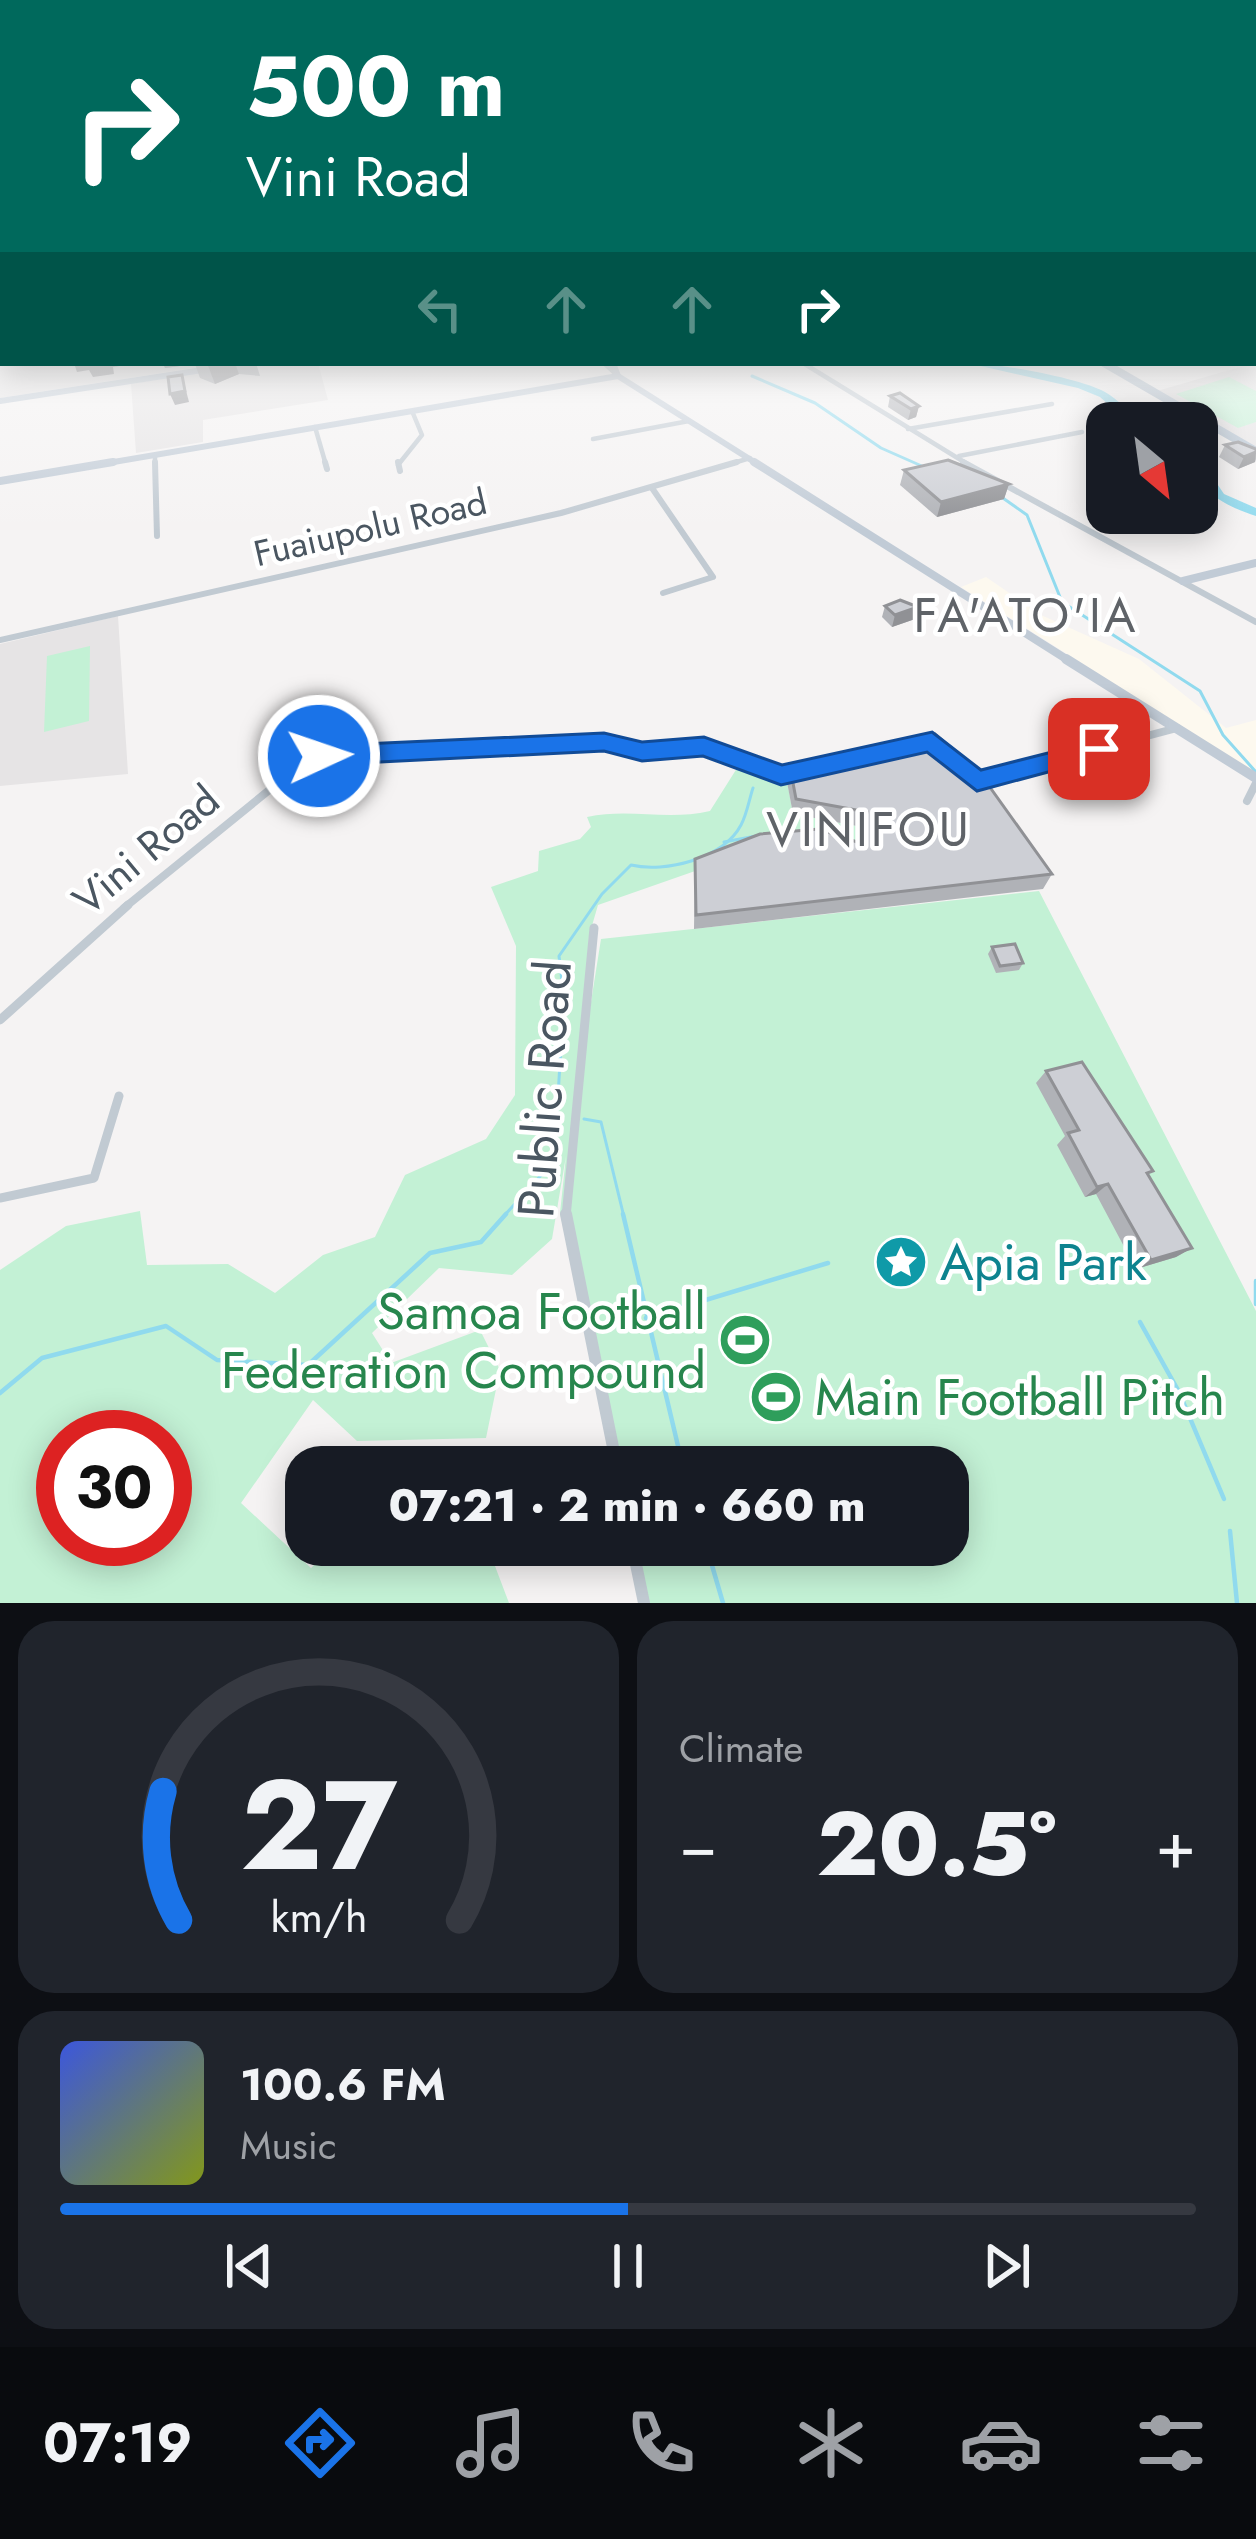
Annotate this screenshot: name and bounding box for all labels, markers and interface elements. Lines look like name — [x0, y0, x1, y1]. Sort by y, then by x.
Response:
text: 500 m — [246, 26, 505, 148]
icon: right — [48, 48, 204, 204]
text: Vini Road — [246, 138, 471, 216]
icon: left — [407, 276, 473, 342]
icon: ahead — [533, 276, 599, 342]
icon: ahead — [659, 276, 725, 342]
icon: right — [785, 276, 851, 342]
north arrow — [1086, 402, 1218, 534]
map controls — [1086, 402, 1218, 534]
street label: Fuaiupolu Road — [248, 475, 492, 579]
district label: FA'ATO'IA — [914, 581, 1138, 650]
position arrow — [256, 693, 382, 819]
pin — [1048, 698, 1150, 800]
icon: arrive — [1066, 716, 1132, 782]
street label: Vini Road — [59, 770, 233, 930]
district label: VINIFOU — [766, 795, 972, 864]
street label: Public Road — [498, 958, 590, 1220]
place label: Apia Park — [940, 1225, 1147, 1299]
place icon: Apia Park — [873, 1234, 929, 1290]
place label: Samoa Football Federation Compound — [221, 1274, 706, 1407]
sports icon: Samoa Football Federation Compound — [717, 1312, 773, 1368]
place label: Main Football Pitch — [815, 1360, 1225, 1434]
sports icon: Main Football Pitch — [748, 1369, 804, 1425]
speed limit sign: 30 — [36, 1410, 192, 1566]
text: 07:21 · 2 min · 660 m — [389, 1473, 865, 1538]
text: Climate — [679, 1720, 803, 1777]
text: 27 — [240, 1735, 397, 1916]
text: 20.5° — [817, 1779, 1057, 1909]
text: − — [679, 1797, 718, 1893]
text: + — [1155, 1797, 1196, 1893]
text: km/h — [270, 1886, 367, 1948]
text: 100.6 FM — [240, 2052, 446, 2117]
text: Music — [240, 2117, 337, 2174]
icon: previous — [216, 2233, 282, 2299]
icon: pause — [595, 2233, 661, 2299]
icon: next — [974, 2233, 1040, 2299]
icon: directions — [278, 2401, 362, 2485]
icon: music — [449, 2401, 533, 2485]
icon: phone — [619, 2401, 703, 2485]
icon: climate — [789, 2401, 873, 2485]
icon: car — [959, 2401, 1043, 2485]
icon: filters — [1129, 2401, 1213, 2485]
text: 07:19 — [43, 2404, 192, 2482]

